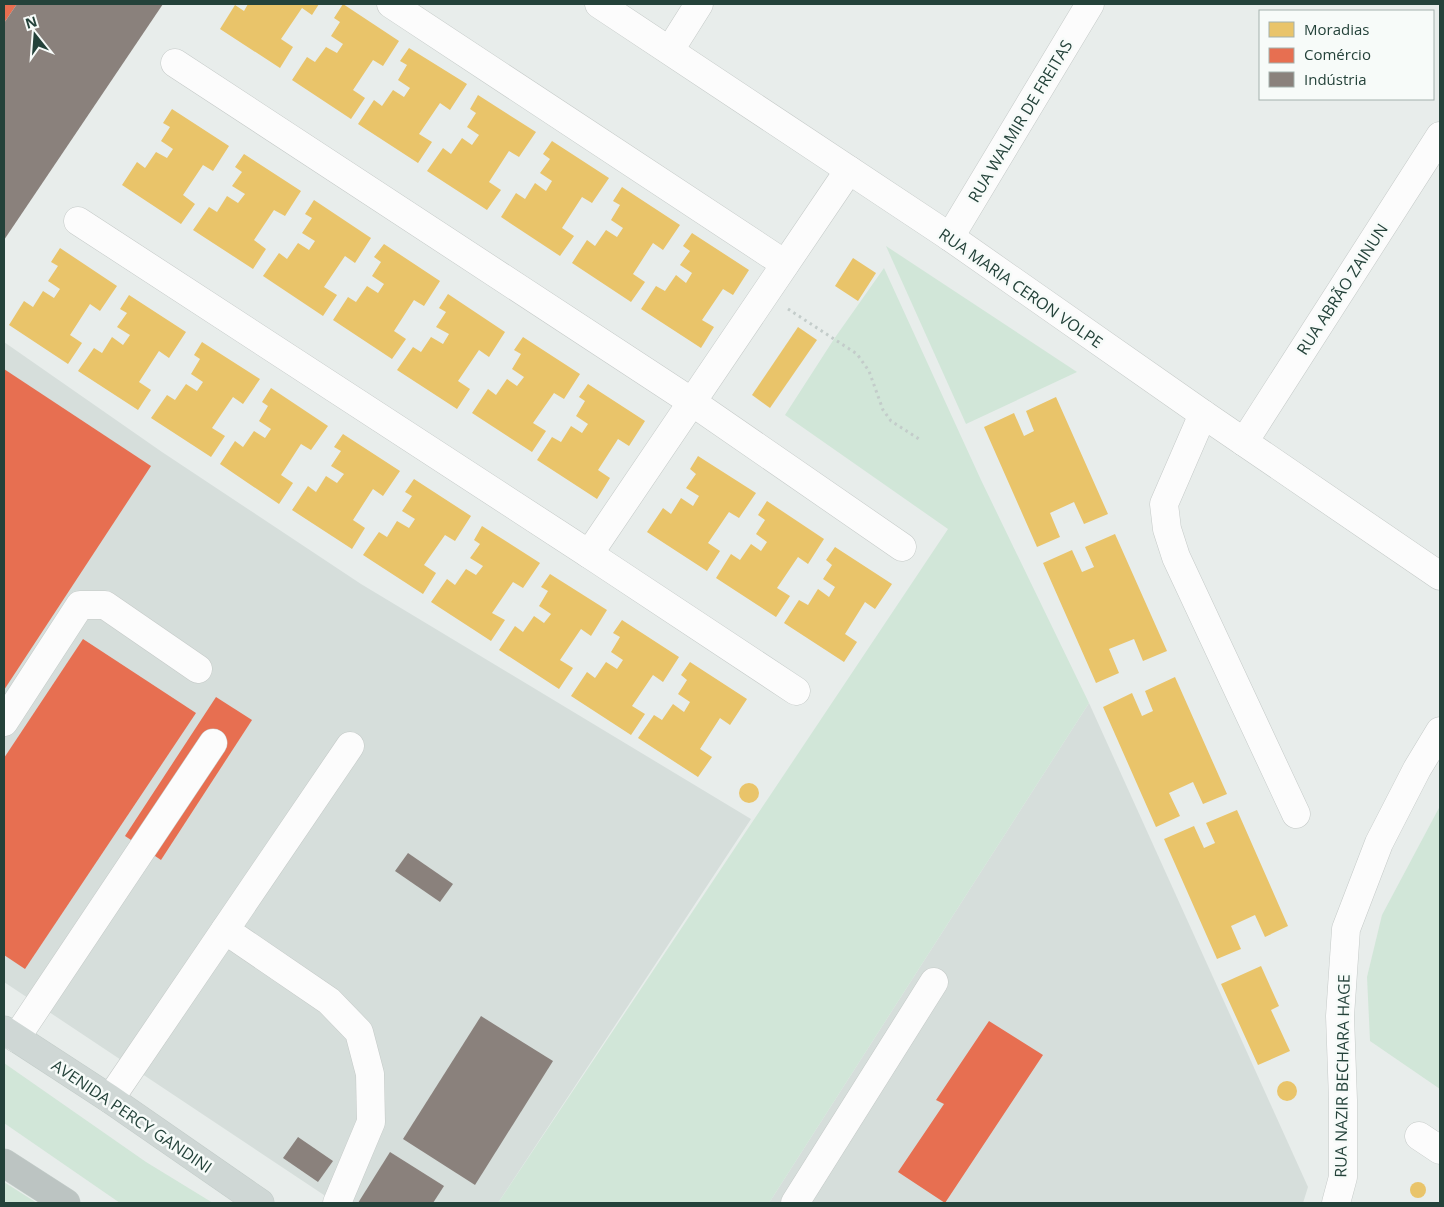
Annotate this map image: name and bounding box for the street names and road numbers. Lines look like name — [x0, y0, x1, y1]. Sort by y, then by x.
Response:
street label: RUA WALMIR DE FREITAS — [963, 36, 1077, 206]
street label: RUA ABRÃO ZAINUN — [1291, 219, 1393, 359]
street label: RUA MARIA CERON VOLPE — [935, 223, 1107, 353]
street label: RUA NAZIR BECHARA HAGE — [1329, 974, 1355, 1178]
street label: AVENIDA PERCY GANDINI — [48, 1054, 216, 1178]

